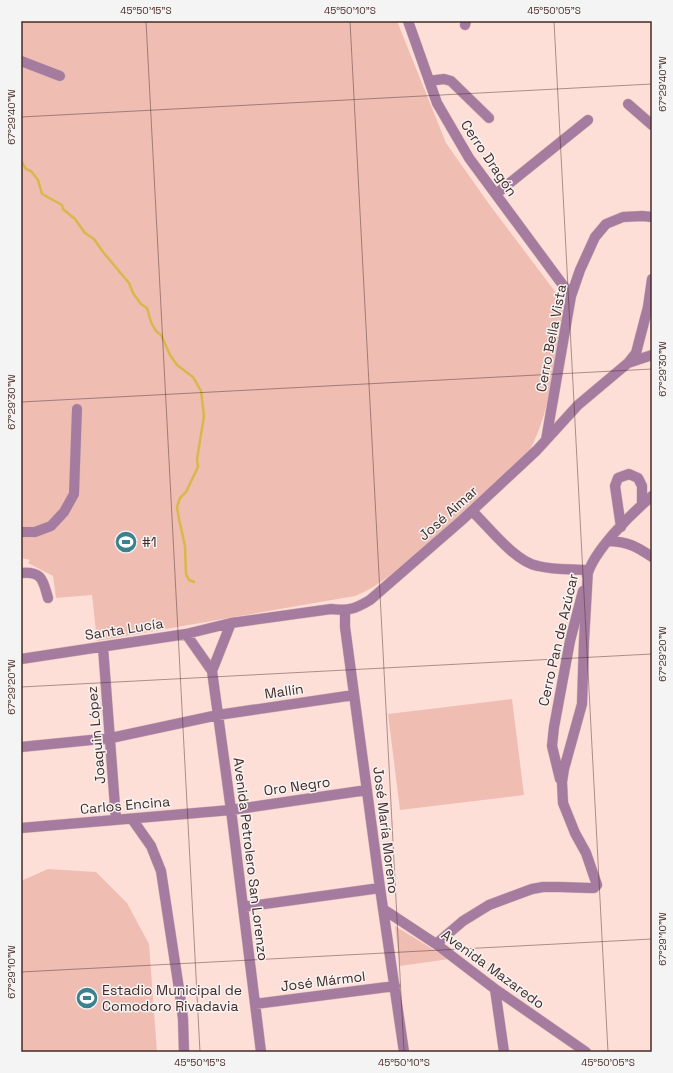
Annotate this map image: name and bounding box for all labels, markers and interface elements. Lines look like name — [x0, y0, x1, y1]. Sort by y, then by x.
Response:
text: 45°50'15"S — [120, 4, 172, 17]
text: 45°50'10"S — [324, 4, 376, 17]
text: 45°50'05"S — [527, 4, 581, 17]
text: 67°29'40"W — [656, 56, 669, 112]
text: 67°29'40"W — [5, 89, 18, 145]
street label: Cerro Dragón — [457, 116, 521, 200]
street label: Cerro Bella Vista — [532, 283, 570, 393]
text: 67°29'30"W — [656, 341, 669, 397]
text: 67°29'30"W — [5, 374, 18, 430]
street label: José Aimar — [415, 482, 481, 544]
sports icon: #1 — [113, 529, 139, 555]
place label: #1 — [142, 533, 157, 551]
street label: Cerro Pan de Azúcar — [534, 572, 582, 708]
street label: Santa Lucía — [84, 614, 164, 644]
text: 67°29'20"W — [656, 626, 669, 682]
text: 67°29'20"W — [5, 659, 18, 715]
street label: Mallín — [263, 679, 305, 703]
street label: Joaquin López — [83, 685, 109, 785]
street label: Avenida Petrolero San Lorenzo — [230, 756, 272, 962]
street label: José María Moreno — [369, 766, 403, 894]
street label: Oro Negro — [263, 772, 331, 800]
street label: Carlos Encina — [79, 792, 171, 818]
text: 67°29'10"W — [656, 912, 669, 966]
street label: Avenida Mazaredo — [438, 925, 548, 1013]
text: 67°29'10"W — [5, 945, 18, 999]
street label: José Mármol — [280, 967, 366, 995]
place label: Estadio Municipal de Comodoro Rivadavia — [102, 981, 242, 1015]
sports icon: Estadio Municipal de Comodoro Rivadavia — [74, 985, 100, 1011]
text: 45°50'15"S — [174, 1056, 226, 1069]
text: 45°50'10"S — [378, 1056, 430, 1069]
text: 45°50'05"S — [581, 1056, 635, 1069]

